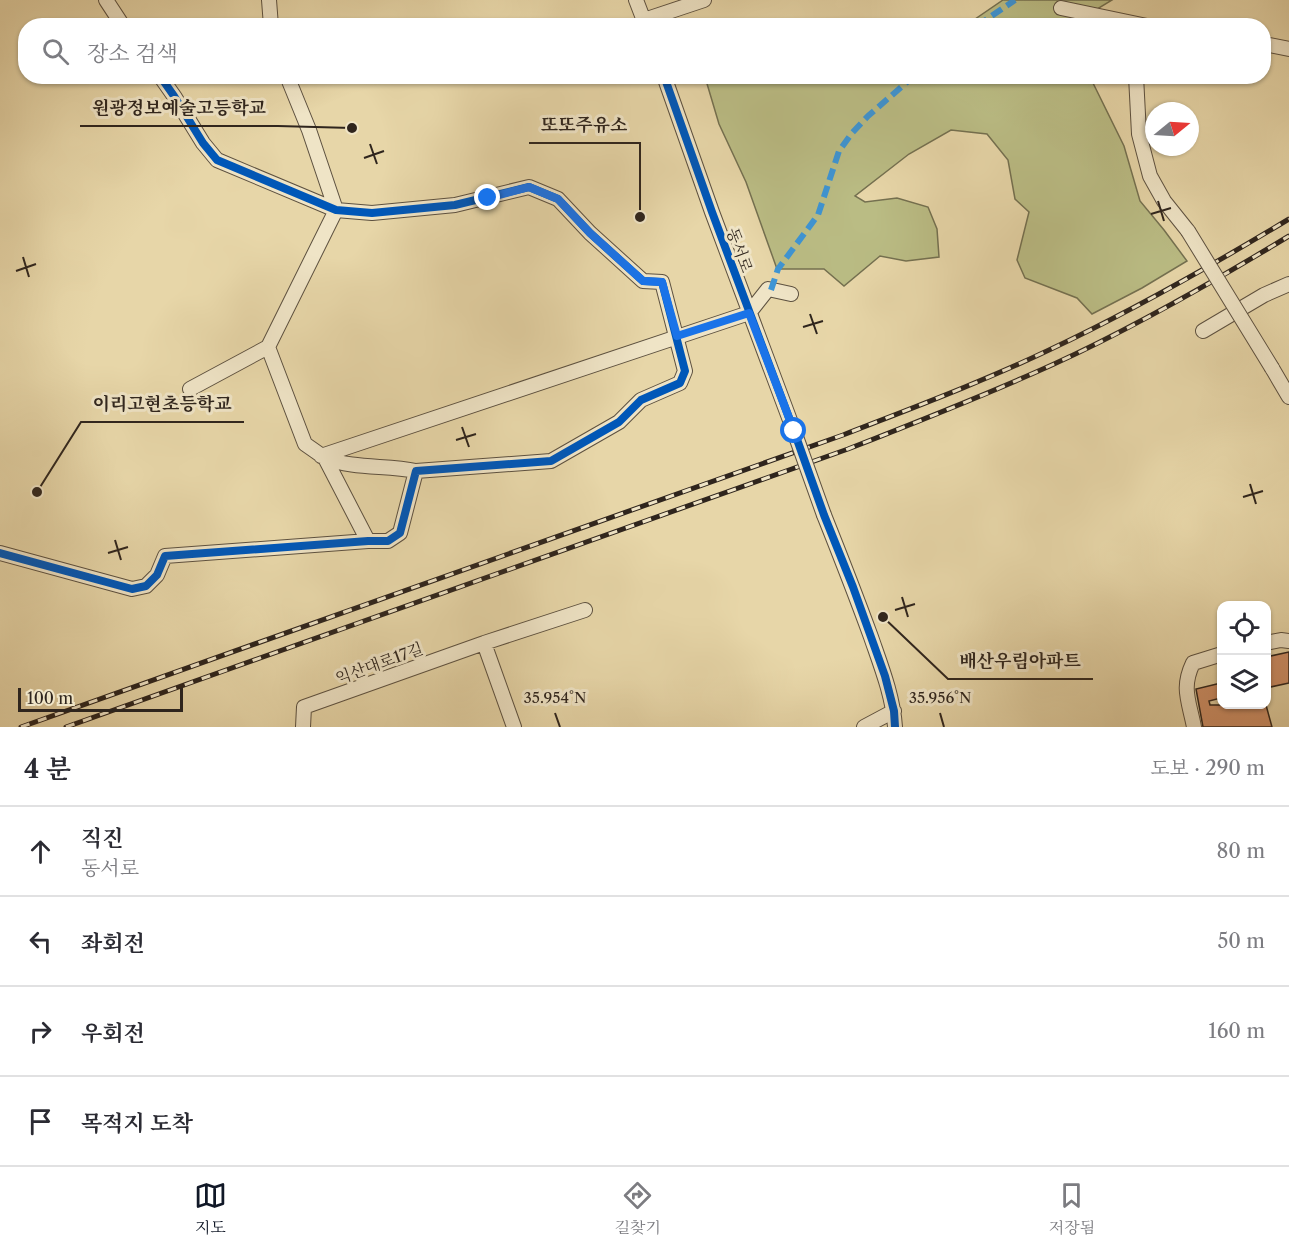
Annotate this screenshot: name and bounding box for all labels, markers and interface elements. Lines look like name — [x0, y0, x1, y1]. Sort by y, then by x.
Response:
search box — [18, 18, 1271, 84]
icon: search — [39, 35, 72, 68]
text: 장소 검색 — [87, 40, 178, 67]
callout: 원광정보예술고등학교 — [80, 90, 278, 126]
text: 원광정보예술고등학교 — [92, 97, 267, 119]
north arrow — [1145, 102, 1199, 156]
callout: 또또주유소 — [529, 107, 640, 143]
text: 또또주유소 — [541, 114, 628, 136]
route end — [474, 184, 500, 210]
street label: 동서로 — [723, 225, 758, 276]
callout: 이리고현초등학교 — [81, 386, 244, 422]
text: 이리고현초등학교 — [92, 393, 232, 415]
route start — [780, 417, 806, 443]
map controls — [1217, 601, 1271, 709]
button: locate — [1217, 601, 1271, 655]
street label: 익산대로17길 — [332, 638, 426, 688]
callout: 배산우림아파트 — [948, 643, 1093, 679]
text: 배산우림아파트 — [959, 650, 1081, 672]
button: layers — [1217, 655, 1271, 709]
scale bar — [18, 685, 183, 712]
text: 100 m — [27, 688, 73, 708]
text: 35.954°N — [524, 688, 586, 707]
text: 35.956°N — [909, 688, 971, 707]
text: 4 분 — [24, 753, 71, 785]
text: 도보 · 290 m — [1150, 756, 1265, 780]
text: 직진 — [81, 825, 124, 852]
icon: ahead — [24, 835, 57, 868]
text: 80 m — [1217, 839, 1265, 863]
text: 동서로 — [81, 856, 139, 880]
icon: left — [24, 925, 57, 958]
text: 50 m — [1218, 929, 1265, 953]
text: 좌회전 — [81, 930, 145, 957]
icon: right — [24, 1015, 57, 1048]
text: 160 m — [1208, 1019, 1265, 1043]
text: 우회전 — [81, 1020, 145, 1047]
icon: arrive — [24, 1105, 57, 1138]
text: 목적지 도착 — [81, 1110, 193, 1137]
tab: 지도 — [194, 1179, 227, 1238]
tab: 길찾기 — [615, 1179, 661, 1238]
tab: 저장됨 — [1049, 1179, 1095, 1238]

